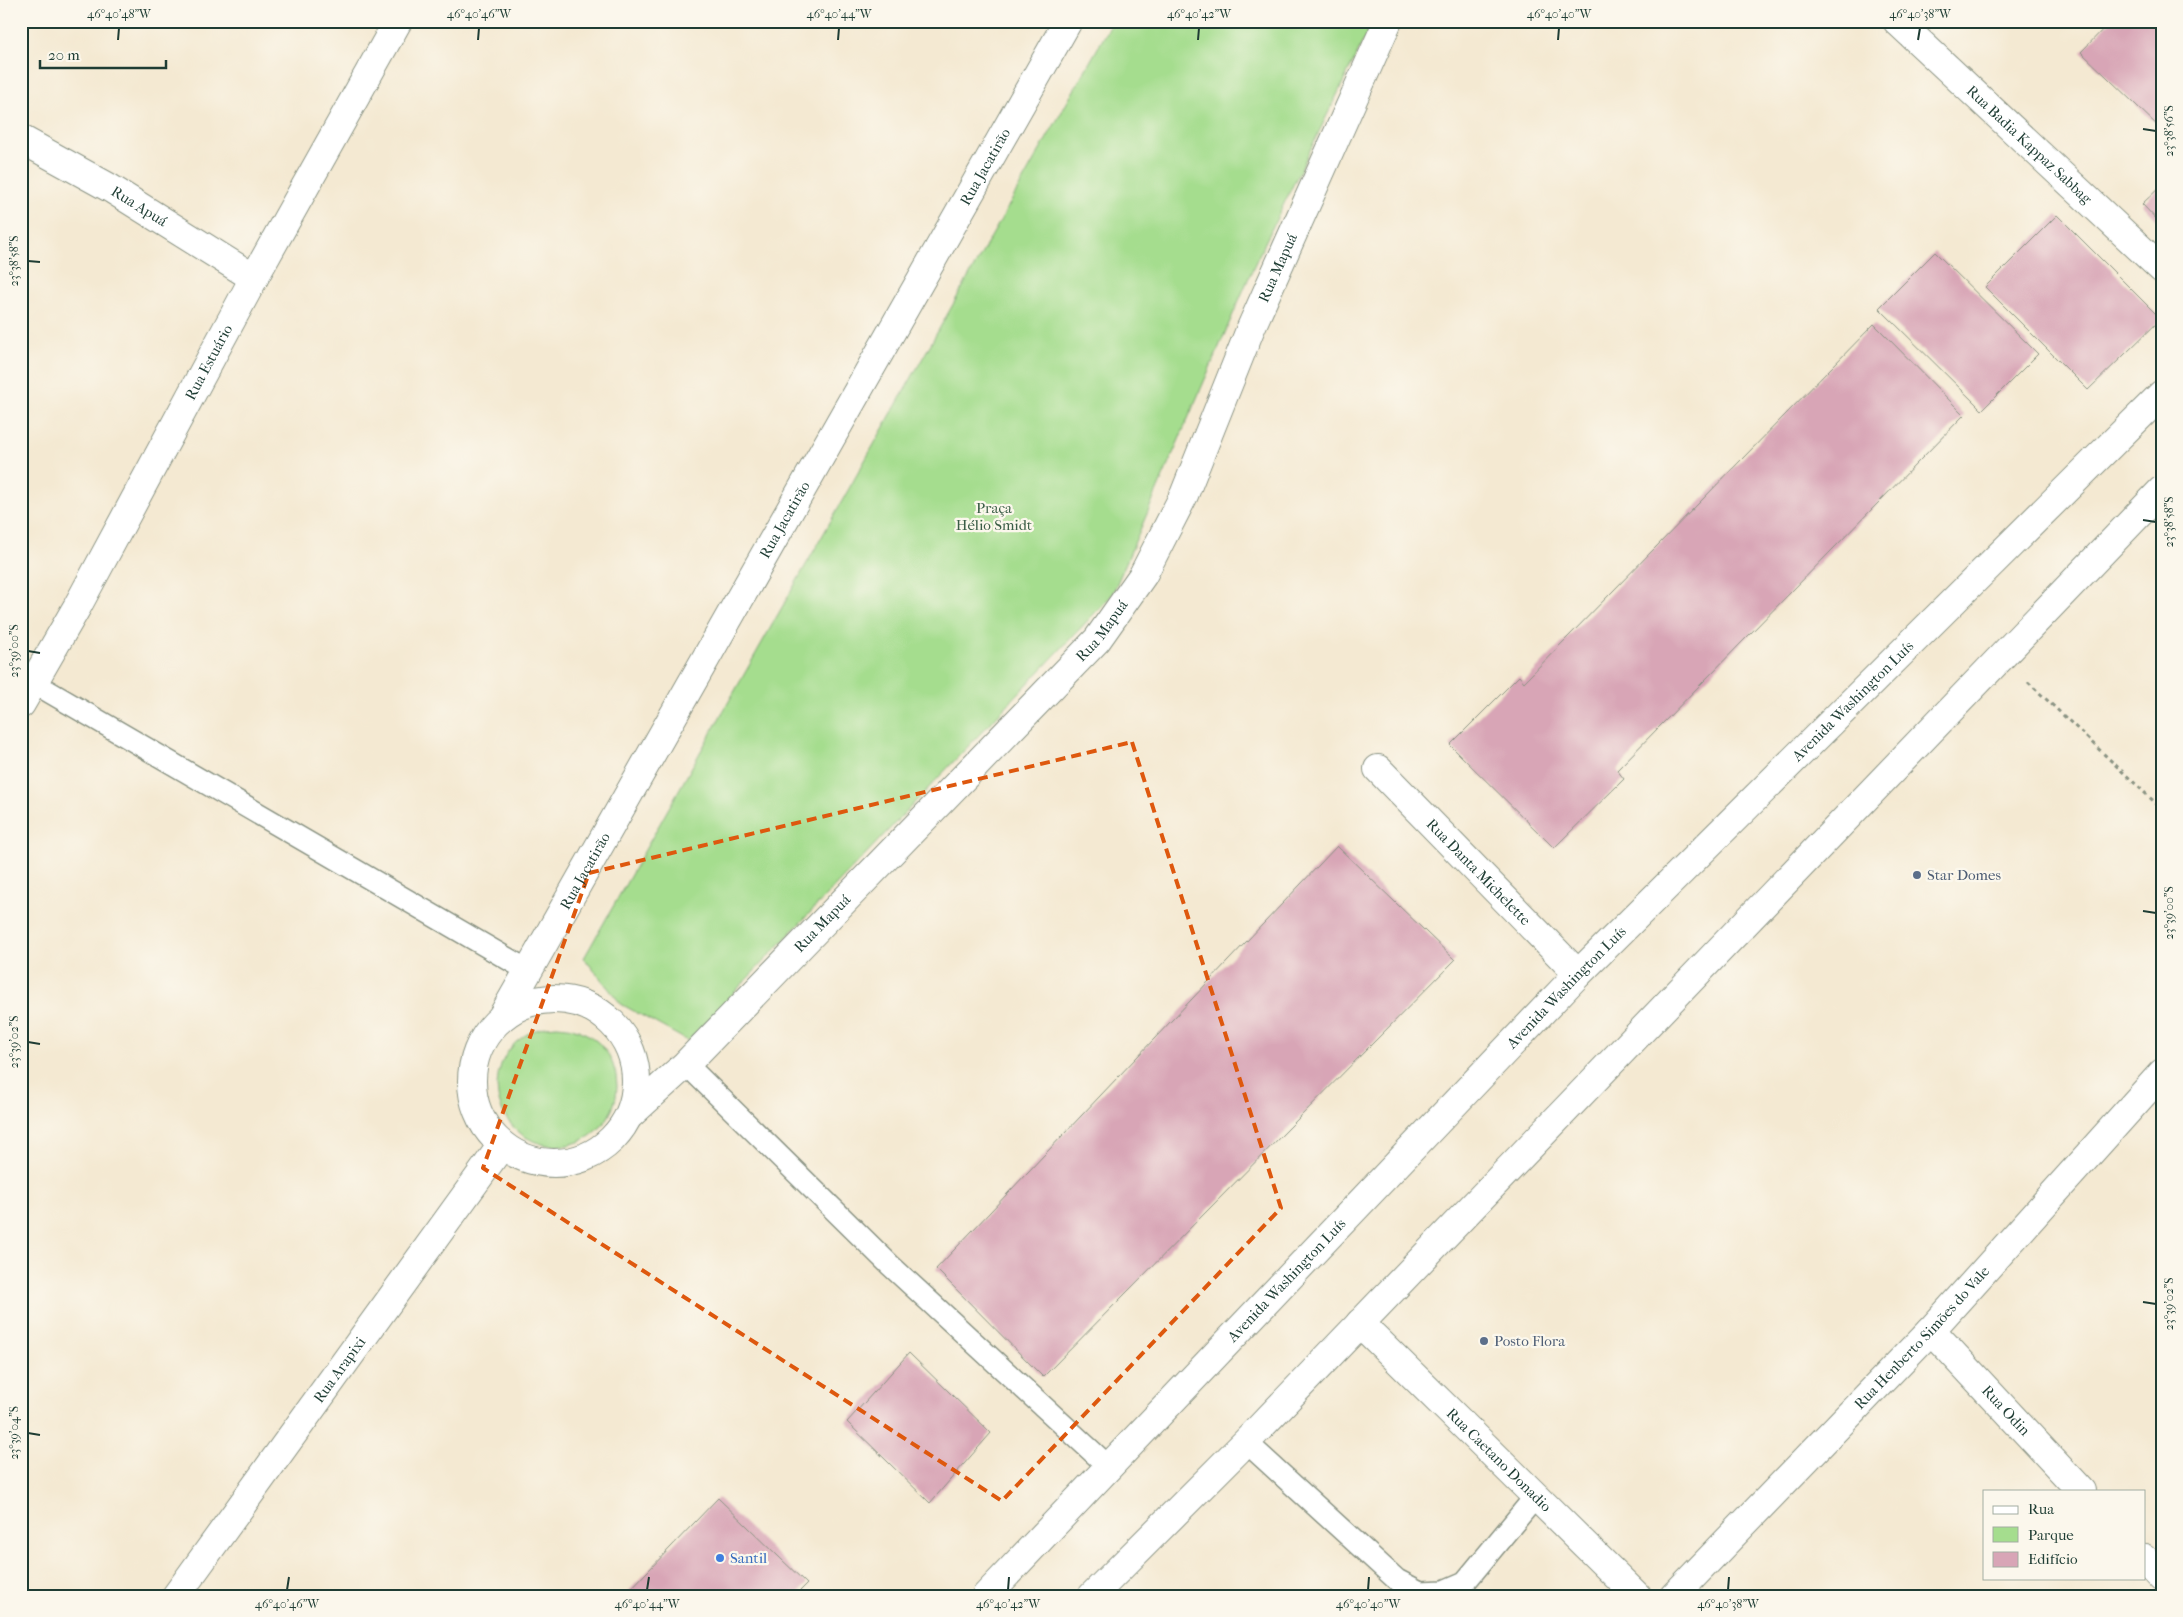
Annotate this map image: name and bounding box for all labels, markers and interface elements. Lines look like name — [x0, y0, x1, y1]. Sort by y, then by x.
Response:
text: 46°40'48"W — [87, 7, 152, 21]
text: 46°40'46"W — [447, 7, 512, 21]
text: 46°40'44"W — [807, 7, 873, 21]
text: 46°40'42"W — [1167, 7, 1232, 21]
text: 46°40'40"W — [1527, 7, 1592, 21]
text: 46°40'38"W — [1889, 7, 1952, 21]
scale bar — [40, 38, 166, 70]
text: 20 m — [48, 46, 80, 64]
street label: Rua Badia Kappaz Sabbag — [1963, 82, 2096, 208]
text: 23°38'56"S — [2162, 105, 2176, 157]
street label: Rua Jacatirão — [956, 125, 1014, 208]
street label: Rua Apuá — [108, 182, 171, 231]
street label: Rua Mapuá — [1255, 230, 1301, 305]
text: 23°38'58"S — [7, 235, 21, 287]
street label: Rua Estuário — [181, 321, 237, 403]
street label: Rua Jacatirão — [756, 478, 814, 561]
text: 23°38'58"S — [2162, 496, 2176, 548]
park label: Praça Hélio Smidt — [956, 499, 1033, 534]
street label: Rua Mapuá — [1072, 596, 1132, 665]
text: 23°39'00"S — [7, 624, 21, 678]
street label: Avenida Washington Luís — [1788, 637, 1918, 766]
street label: Rua Danta Michelette — [1423, 815, 1535, 930]
street label: Rua Jacatirão — [556, 829, 614, 913]
place label: Star Domes — [1927, 866, 2001, 884]
marker: Star Domes — [1911, 869, 1923, 881]
text: 23°39'00"S — [2162, 886, 2176, 940]
street label: Rua Mapuá — [790, 890, 855, 956]
street label: Avenida Washington Luís — [1502, 922, 1630, 1053]
text: 23°39'02"S — [7, 1016, 21, 1068]
street label: Avenida Washington Luís — [1223, 1214, 1350, 1346]
street label: Rua Henberto Simões do Vale — [1850, 1262, 1994, 1413]
text: 23°39'02"S — [2162, 1278, 2176, 1330]
place label: Posto Flora — [1494, 1332, 1566, 1350]
street label: Rua Arapixi — [310, 1333, 370, 1406]
marker: Posto Flora — [1478, 1335, 1490, 1347]
street label: Rua Odin — [1978, 1381, 2034, 1440]
street label: Rua Caetano Donadio — [1443, 1404, 1555, 1516]
text: 23°39'04"S — [7, 1406, 21, 1460]
legend — [1983, 1490, 2146, 1580]
text: Rua — [2028, 1500, 2055, 1518]
text: Parque — [2028, 1526, 2074, 1544]
place label: Santil — [730, 1549, 767, 1567]
text: Edifício — [2028, 1550, 2078, 1568]
marker: Santil — [714, 1552, 726, 1564]
text: 46°40'46"W — [255, 1597, 320, 1611]
text: 46°40'44"W — [615, 1597, 681, 1611]
text: 46°40'42"W — [976, 1597, 1041, 1611]
text: 46°40'40"W — [1336, 1597, 1401, 1611]
text: 46°40'38"W — [1697, 1597, 1760, 1611]

